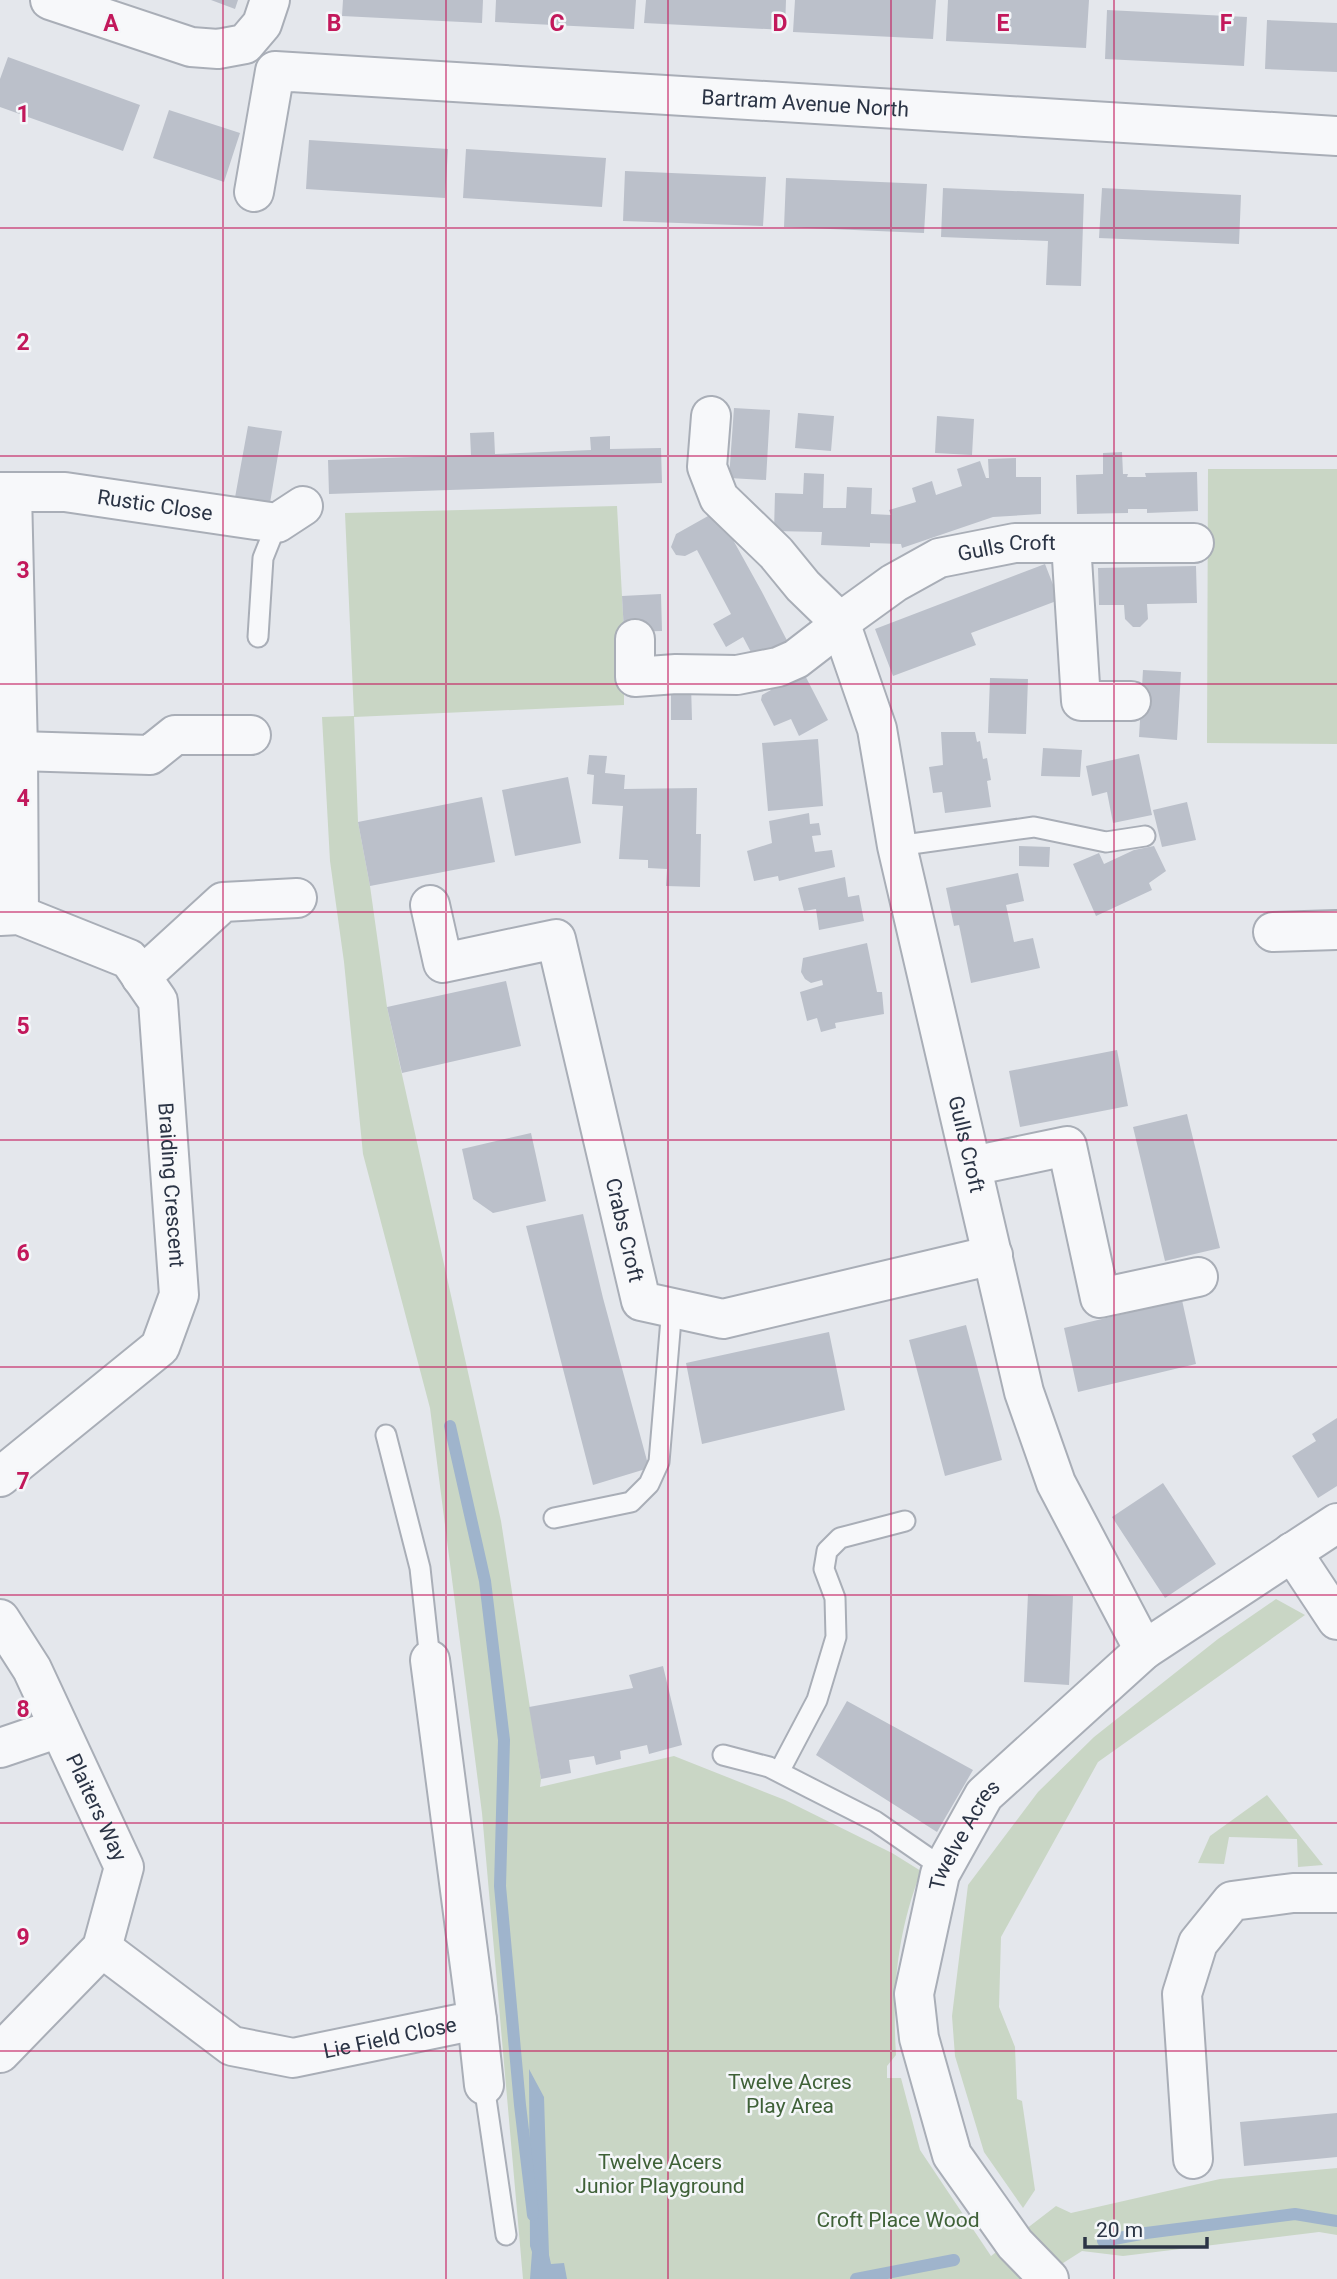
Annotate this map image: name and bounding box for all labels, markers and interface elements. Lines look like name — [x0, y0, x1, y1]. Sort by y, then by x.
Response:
text: A — [103, 10, 119, 37]
text: B — [327, 10, 341, 37]
text: C — [549, 10, 565, 37]
text: D — [773, 10, 787, 37]
text: E — [997, 10, 1010, 37]
text: F — [1220, 10, 1233, 37]
street label: Bartram Avenue North — [701, 85, 910, 122]
text: 1 — [16, 101, 30, 128]
text: 2 — [16, 329, 30, 356]
street label: Rustic Close — [96, 485, 214, 525]
street label: Gulls Croft — [956, 531, 1056, 566]
text: 3 — [16, 557, 30, 584]
text: 4 — [16, 785, 30, 812]
text: 5 — [16, 1013, 30, 1040]
street label: Gulls Croft — [943, 1093, 989, 1195]
street label: Braiding Crescent — [153, 1102, 189, 1268]
street label: Crabs Croft — [601, 1176, 648, 1285]
text: 6 — [16, 1240, 30, 1267]
text: 7 — [16, 1468, 30, 1495]
text: 8 — [16, 1696, 30, 1723]
street label: Plaiters Way — [61, 1750, 132, 1865]
street label: Twelve Acres — [925, 1775, 1005, 1893]
text: 9 — [16, 1924, 30, 1951]
street label: Lie Field Close — [321, 2013, 459, 2063]
park label: Twelve Acres Play Area — [728, 2070, 852, 2118]
park label: Twelve Acers Junior Playground — [575, 2150, 745, 2198]
scale bar — [1085, 2206, 1208, 2250]
park label: Croft Place Wood — [816, 2208, 980, 2232]
text: 20 m — [1096, 2218, 1143, 2242]

